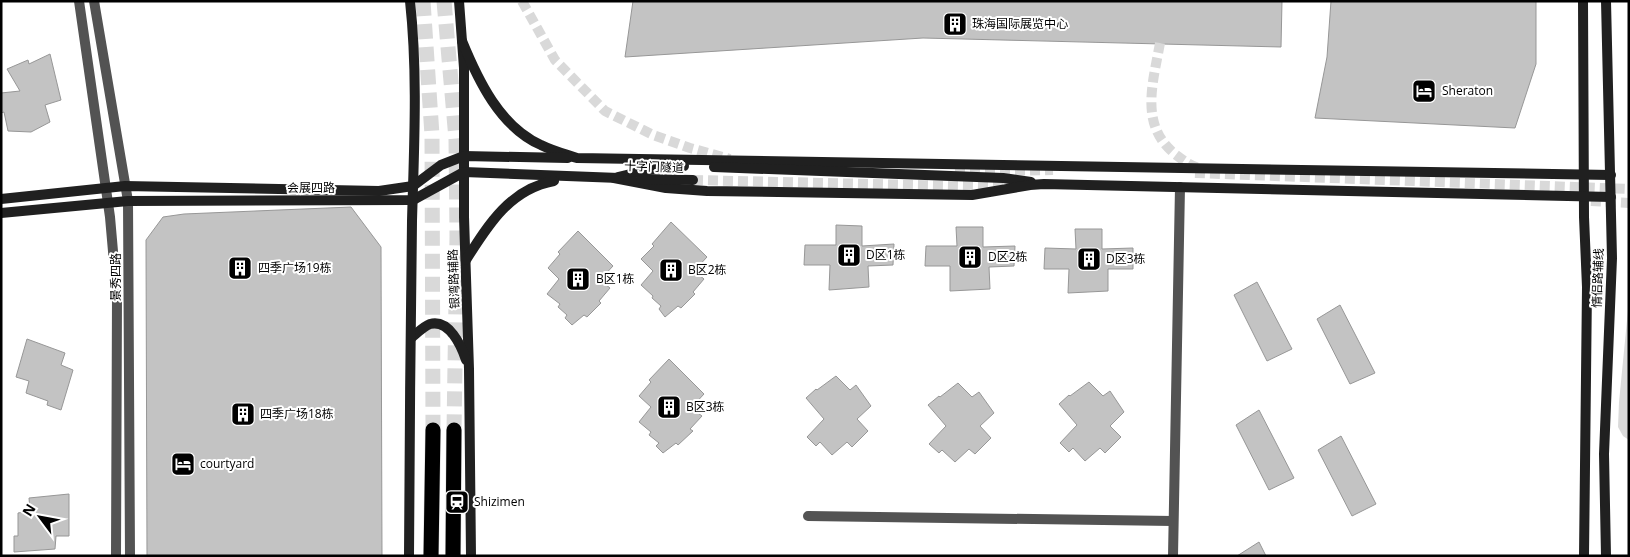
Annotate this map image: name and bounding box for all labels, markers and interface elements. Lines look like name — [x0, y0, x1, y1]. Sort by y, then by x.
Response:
building icon: 珠海国际展览中心 — [942, 11, 968, 37]
place label: 珠海国际展览中心 — [972, 15, 1068, 32]
hotel icon: Sheraton — [1411, 78, 1437, 104]
place label: Sheraton — [1442, 82, 1493, 99]
street label: 十字门隧道 — [624, 157, 684, 176]
street label: 会展四路 — [287, 179, 335, 196]
building icon: D区1栋 — [836, 242, 862, 268]
building icon: D区2栋 — [957, 244, 983, 270]
place label: D区1栋 — [866, 246, 906, 263]
building icon: D区3栋 — [1076, 246, 1102, 272]
place label: D区2栋 — [988, 248, 1028, 265]
street label: 情侣路辅线 — [1588, 248, 1607, 308]
street label: 银湾路辅路 — [444, 249, 463, 309]
place label: D区3栋 — [1106, 250, 1146, 267]
street label: 景秀四路 — [107, 253, 124, 301]
building icon: 四季广场19栋 — [227, 255, 253, 281]
building icon: B区2栋 — [658, 257, 684, 283]
place label: 四季广场19栋 — [258, 259, 332, 276]
place label: B区2栋 — [688, 261, 727, 278]
building icon: B区1栋 — [565, 266, 591, 292]
place label: B区1栋 — [596, 270, 635, 287]
building icon: B区3栋 — [656, 394, 682, 420]
place label: B区3栋 — [686, 398, 725, 415]
building icon: 四季广场18栋 — [230, 401, 256, 427]
place label: 四季广场18栋 — [260, 405, 334, 422]
hotel icon: courtyard — [170, 451, 196, 477]
place label: courtyard — [200, 455, 254, 472]
station icon: Shizimen — [444, 489, 470, 515]
north arrow — [15, 492, 65, 542]
place label: Shizimen — [474, 493, 525, 510]
text: N — [17, 500, 40, 520]

